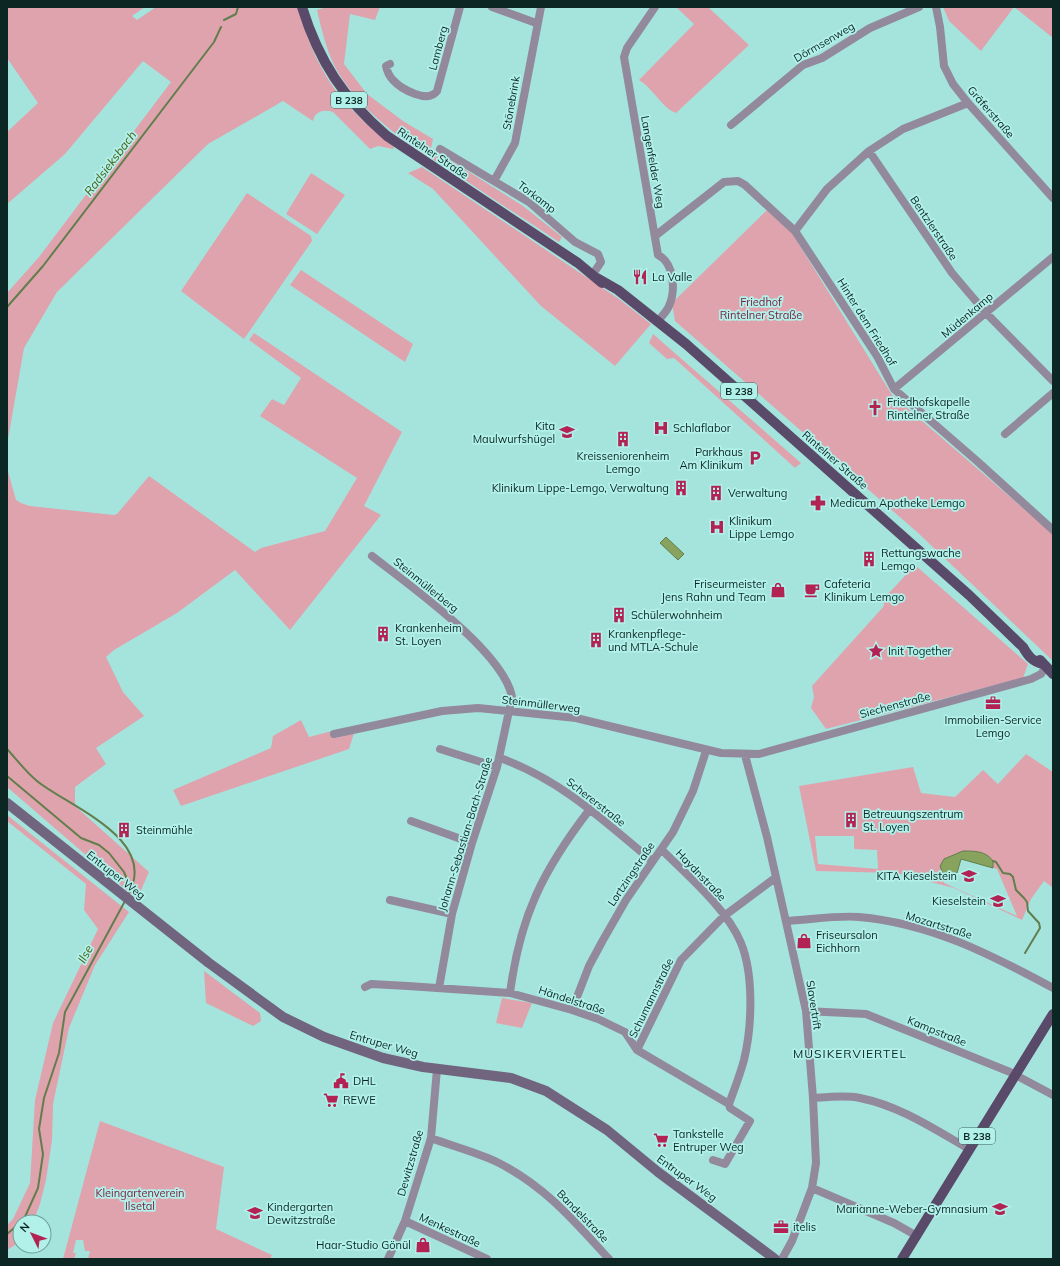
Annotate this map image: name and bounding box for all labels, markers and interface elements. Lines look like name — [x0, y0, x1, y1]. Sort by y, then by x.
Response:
street label: Dörmsenweg — [791, 19, 857, 65]
street label: Lamberg — [425, 24, 451, 72]
street label: Stönebrink — [499, 75, 523, 131]
street label: Gräferstraße — [964, 83, 1018, 141]
road number: B 238 — [331, 92, 367, 108]
street label: Langenfelder Weg — [638, 115, 668, 209]
street label: Rintelner Straße — [395, 124, 471, 182]
water label: Radsieksbach — [81, 128, 139, 198]
street label: Torkamp — [515, 178, 559, 216]
street label: Bentzlerstraße — [907, 193, 961, 263]
restaurant icon: La Valle — [631, 268, 649, 286]
place label: La Valle — [652, 270, 692, 284]
street label: Hinter dem Friedhof — [834, 276, 900, 369]
street label: Müdenkamp — [938, 289, 996, 341]
park label: Friedhof Rintelner Straße — [720, 295, 802, 322]
road number: B 238 — [721, 383, 757, 399]
place label: Friedhofskapelle Rintelner Straße — [887, 395, 970, 422]
church icon: Friedhofskapelle Rintelner Straße — [866, 399, 884, 417]
place label: Kita Maulwurfshügel — [473, 419, 555, 446]
hospital icon: Schlaflabor — [652, 419, 670, 437]
place label: Schlaflabor — [673, 421, 731, 435]
school or university icon: Kita Maulwurfshügel — [558, 423, 576, 441]
street label: Rintelner Straße — [799, 428, 871, 492]
building icon: Kreisseniorenheim Lemgo — [614, 430, 632, 448]
place label: Parkhaus Am Klinikum — [679, 445, 743, 472]
place label: Kreisseniorenheim Lemgo — [577, 449, 669, 476]
parking icon: Parkhaus Am Klinikum — [746, 449, 764, 467]
building icon: Klinikum Lippe-Lemgo, Verwaltung — [672, 479, 690, 497]
place label: Klinikum Lippe-Lemgo, Verwaltung — [492, 481, 669, 495]
building icon: Verwaltung — [707, 484, 725, 502]
place label: Verwaltung — [728, 486, 787, 500]
pharmacy icon: Medicum Apotheke Lemgo — [809, 494, 827, 512]
place label: Medicum Apotheke Lemgo — [830, 496, 965, 510]
place label: Klinikum Lippe Lemgo — [729, 514, 794, 541]
hospital icon: Klinikum Lippe Lemgo — [708, 518, 726, 536]
place label: Rettungswache Lemgo — [881, 546, 961, 573]
building icon: Rettungswache Lemgo — [860, 550, 878, 568]
street label: Steinmüllerberg — [390, 554, 462, 616]
place label: Friseurmeister Jens Rahn und Team — [661, 577, 766, 604]
place label: Cafeteria Klinikum Lemgo — [824, 577, 904, 604]
shop icon: Friseurmeister Jens Rahn und Team — [769, 581, 787, 599]
cafe icon: Cafeteria Klinikum Lemgo — [803, 581, 821, 599]
building icon: Schülerwohnheim — [610, 606, 628, 624]
place label: Schülerwohnheim — [631, 608, 722, 622]
place label: Krankenheim St. Loyen — [395, 621, 462, 648]
building icon: Krankenheim St. Loyen — [374, 625, 392, 643]
place label: Krankenpflege- und MTLA-Schule — [608, 627, 698, 654]
building icon: Krankenpflege- und MTLA-Schule — [587, 631, 605, 649]
place icon: Init Together — [867, 642, 885, 660]
place label: Init Together — [888, 644, 952, 658]
street label: Siechenstraße — [858, 689, 932, 721]
street label: Steinmüllerweg — [501, 692, 581, 716]
office icon: Immobilien-Service Lemgo — [984, 694, 1002, 712]
place label: Immobilien-Service Lemgo — [945, 713, 1041, 740]
street label: Johann-Sebastian-Bach-Straße — [435, 755, 495, 913]
street label: Schererstraße — [564, 775, 628, 829]
place label: Betreuungszentrum St. Loyen — [863, 807, 963, 834]
building icon: Betreuungszentrum St. Loyen — [842, 811, 860, 829]
building icon: Steinmühle — [115, 821, 133, 839]
place label: Steinmühle — [136, 823, 193, 837]
street label: Lortzingstraße — [604, 839, 658, 909]
street label: Haydnstraße — [673, 846, 729, 904]
street label: Entruper Weg — [84, 848, 148, 902]
school or university icon: KITA Kieselstein — [960, 867, 978, 885]
place label: KITA Kieselstein — [877, 869, 957, 883]
school or university icon: Kieselstein — [989, 892, 1007, 910]
place label: Kieselstein — [932, 894, 986, 908]
street label: Mozartstraße — [904, 908, 974, 942]
place label: Friseursalon Eichhorn — [816, 928, 878, 955]
shop icon: Friseursalon Eichhorn — [795, 932, 813, 950]
water label: Ilse — [74, 942, 96, 966]
street label: Schumannstraße — [626, 956, 676, 1040]
street label: Slavertrift — [803, 979, 825, 1031]
street label: Händelstraße — [537, 983, 607, 1017]
street label: Kampstraße — [905, 1013, 969, 1049]
street label: Entruper Weg — [348, 1028, 420, 1060]
district label: MUSIKERVIERTEL — [793, 1046, 907, 1061]
public building icon: DHL — [332, 1072, 350, 1090]
place label: DHL — [353, 1074, 376, 1088]
supermarket icon: REWE — [322, 1091, 340, 1109]
place label: REWE — [343, 1093, 376, 1107]
place label: Tankstelle Entruper Weg — [673, 1127, 744, 1154]
street label: Dewitzstraße — [394, 1128, 426, 1198]
road number: B 238 — [959, 1128, 995, 1144]
supermarket icon: Tankstelle Entruper Weg — [652, 1131, 670, 1149]
street label: Entruper Weg — [654, 1152, 720, 1204]
park label: Kleingartenverein Ilsetal — [95, 1186, 185, 1213]
street label: Bandelstraße — [554, 1187, 612, 1245]
place label: Kindergarten Dewitzstraße — [267, 1200, 336, 1227]
school or university icon: Marianne-Weber-Gymnasium — [991, 1200, 1009, 1218]
place label: Marianne-Weber-Gymnasium — [836, 1202, 988, 1216]
school or university icon: Kindergarten Dewitzstraße — [246, 1204, 264, 1222]
street label: Menkestraße — [417, 1210, 483, 1250]
north arrow — [12, 1214, 52, 1254]
office icon: itelis — [772, 1218, 790, 1236]
text: N — [17, 1220, 33, 1235]
place label: itelis — [793, 1220, 816, 1234]
shop icon: Haar-Studio Gönül — [414, 1236, 432, 1254]
place label: Haar-Studio Gönül — [316, 1238, 411, 1252]

